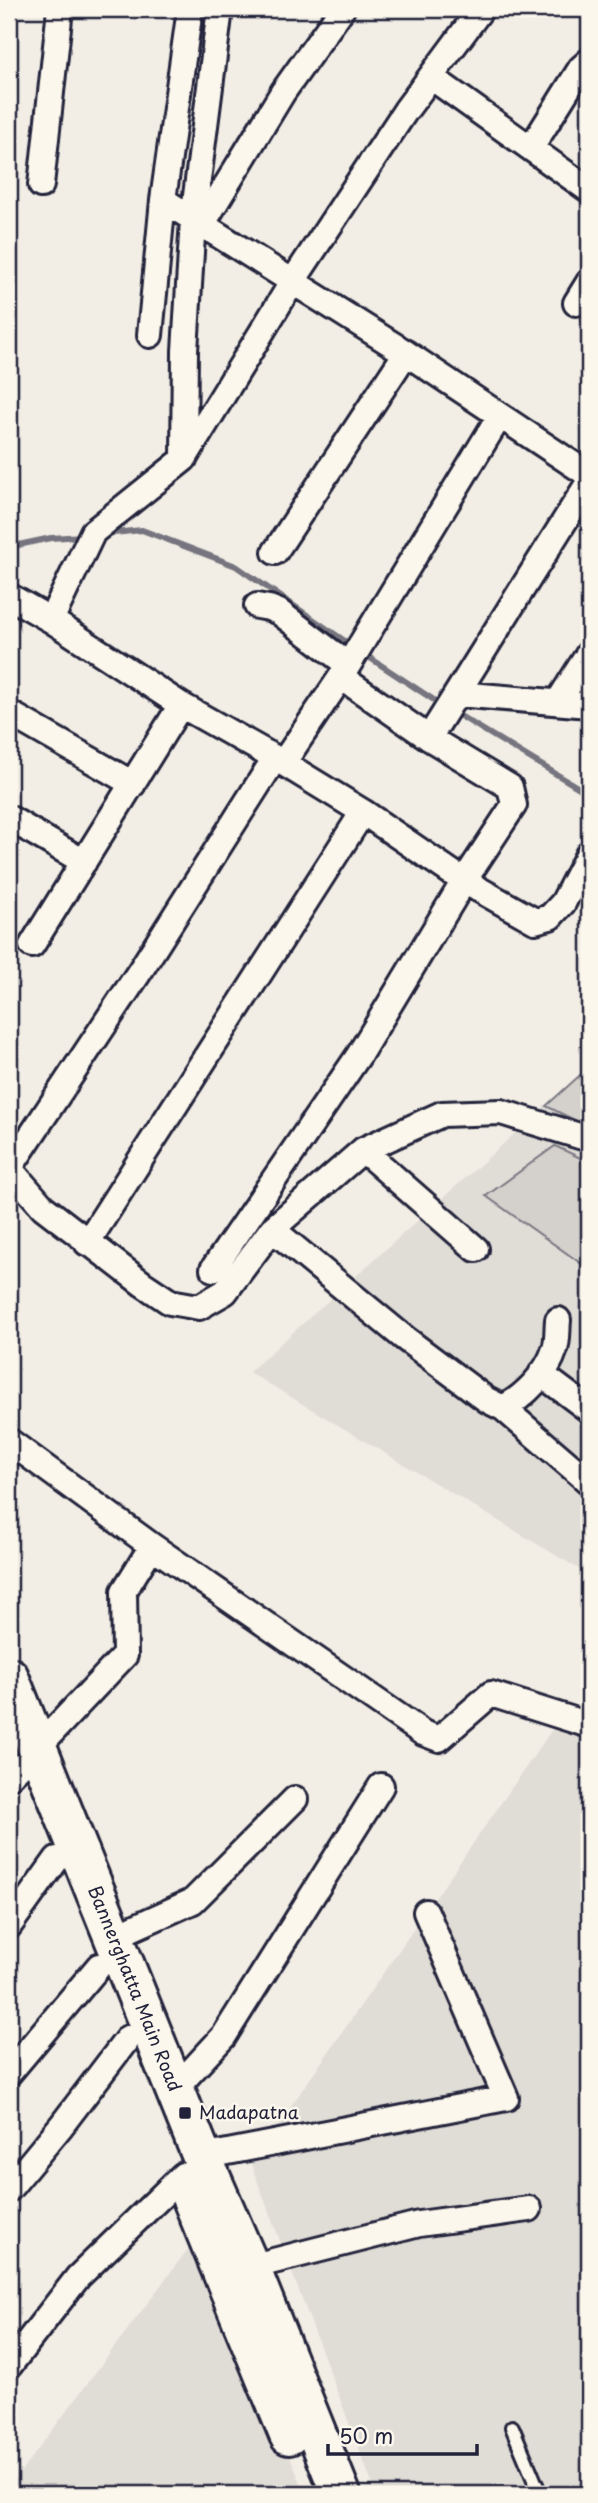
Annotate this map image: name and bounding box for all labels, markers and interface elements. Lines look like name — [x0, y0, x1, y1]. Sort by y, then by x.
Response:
street label: Bannerghatta Main Road — [82, 1881, 189, 2095]
place label: Madapatna — [199, 2098, 299, 2125]
marker: Madapatna — [177, 2105, 193, 2121]
scale bar — [328, 2412, 477, 2456]
text: 50 m — [339, 2419, 393, 2451]

